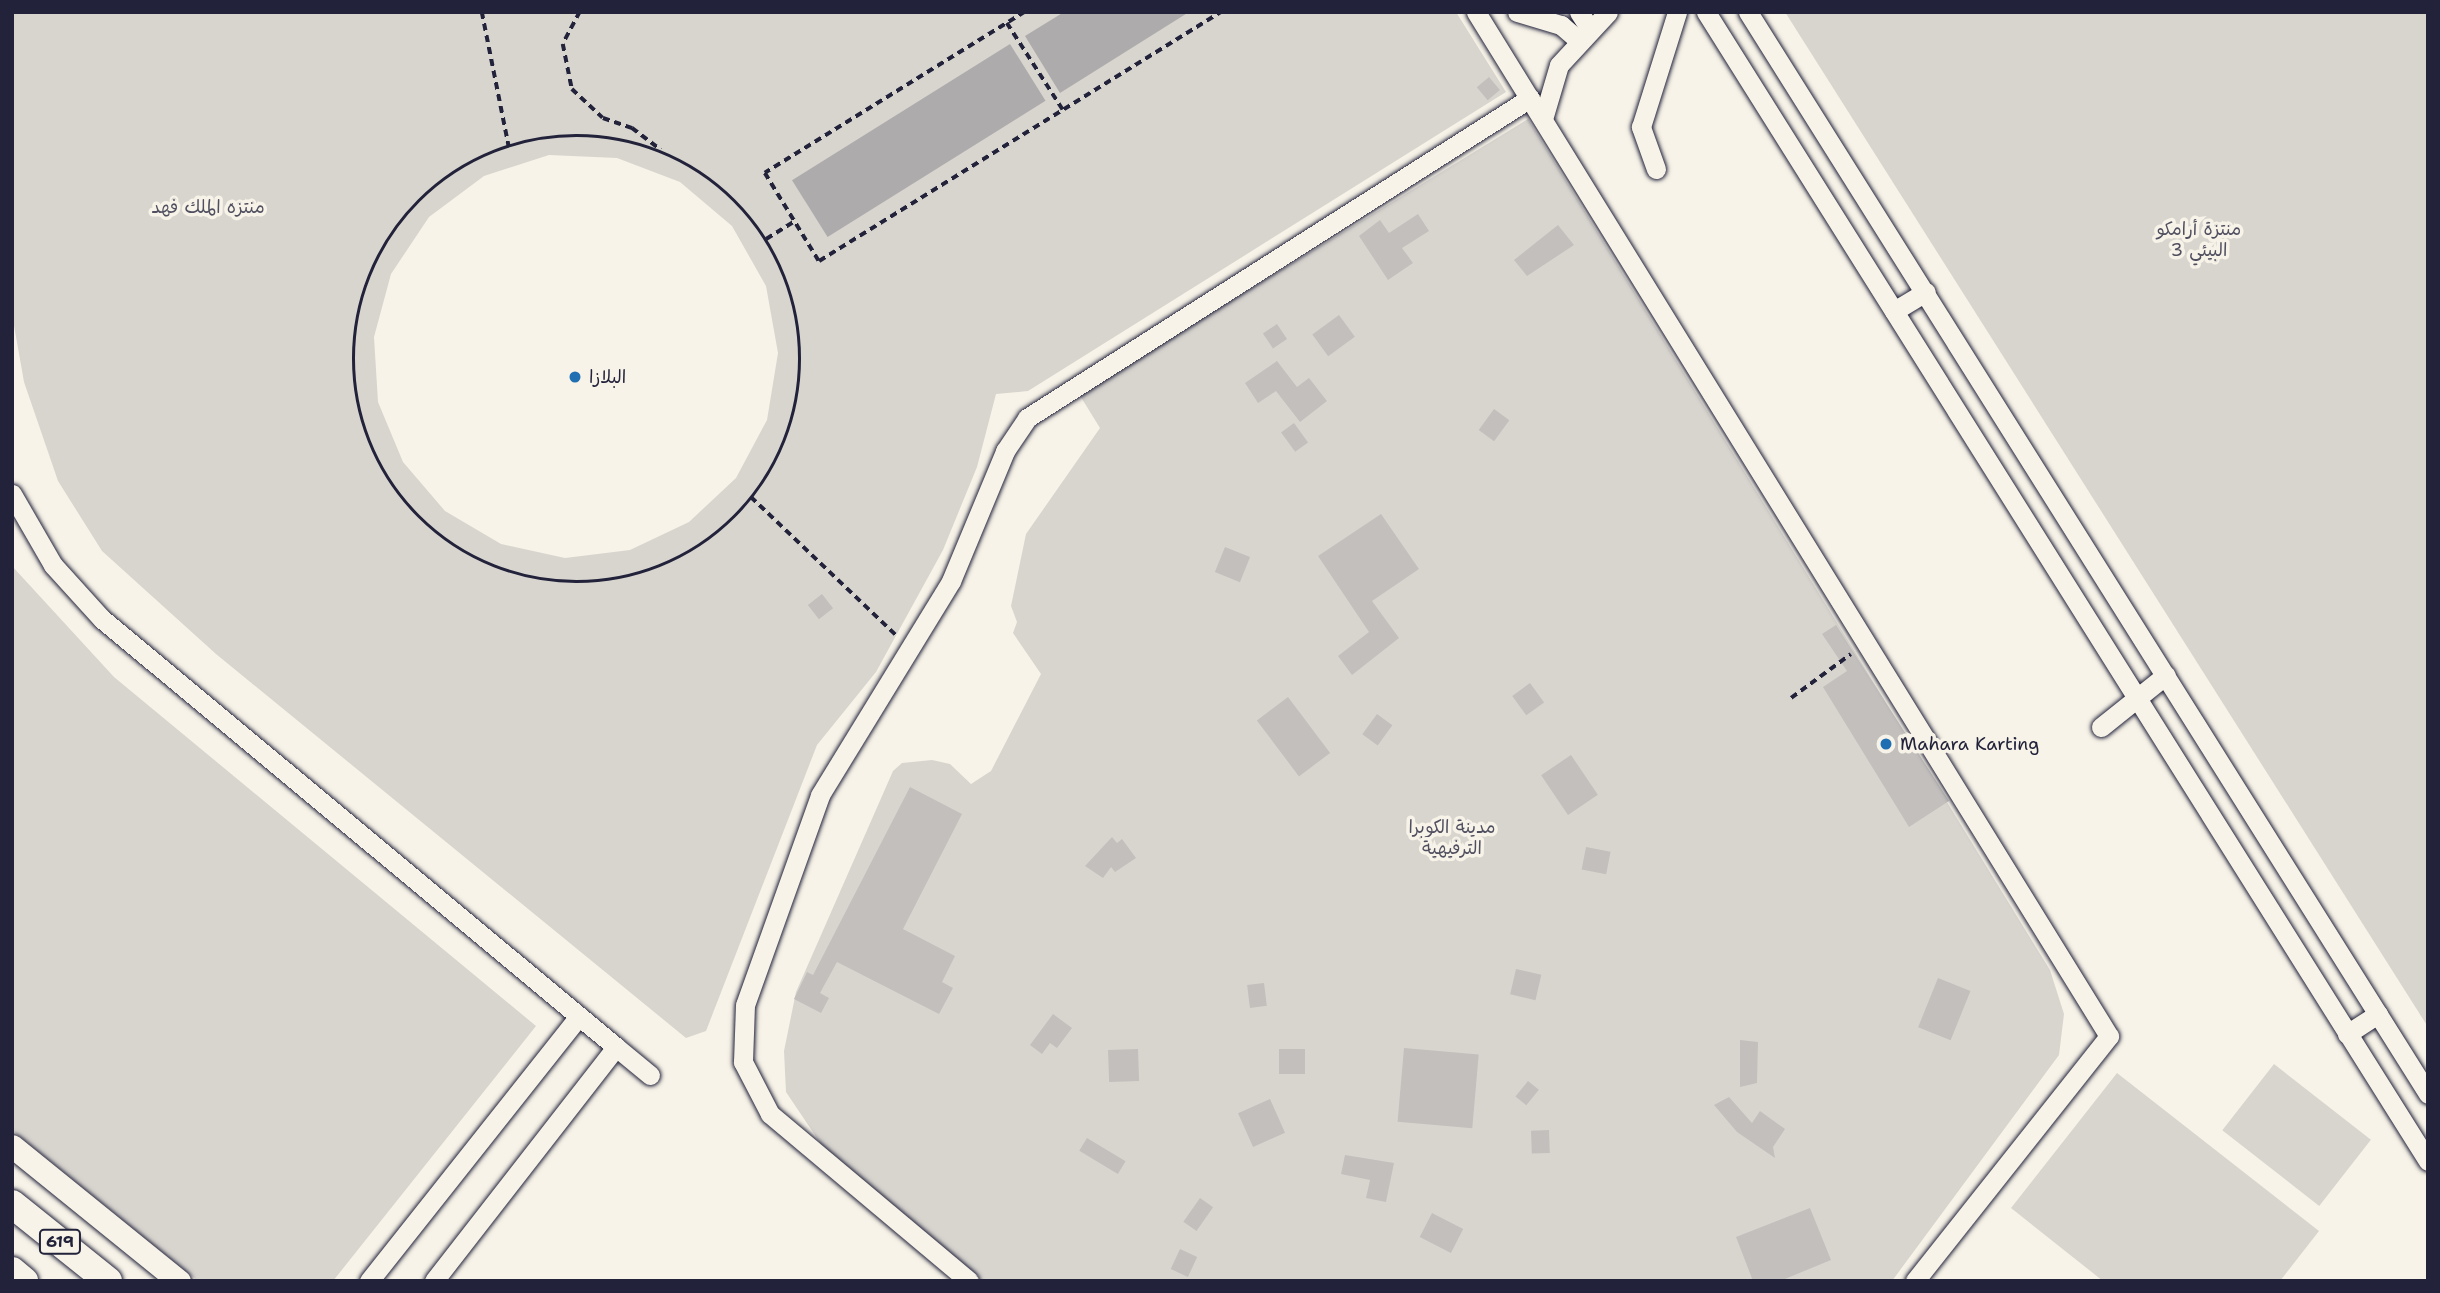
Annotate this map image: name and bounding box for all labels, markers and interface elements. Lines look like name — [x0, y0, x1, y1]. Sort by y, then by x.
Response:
park label: منتزه الملك فهد — [151, 196, 265, 218]
park label: منتزة أرامكو البيئي 3 — [2157, 219, 2241, 262]
place label: البلازا — [589, 366, 626, 388]
marker: البلازا — [567, 369, 583, 385]
place label: Mahara Karting — [1900, 733, 2039, 755]
marker: Mahara Karting — [1878, 736, 1894, 752]
park label: مدينة الكوبرا الترفيهية — [1408, 817, 1496, 860]
road number: 619 — [37, 1230, 83, 1254]

